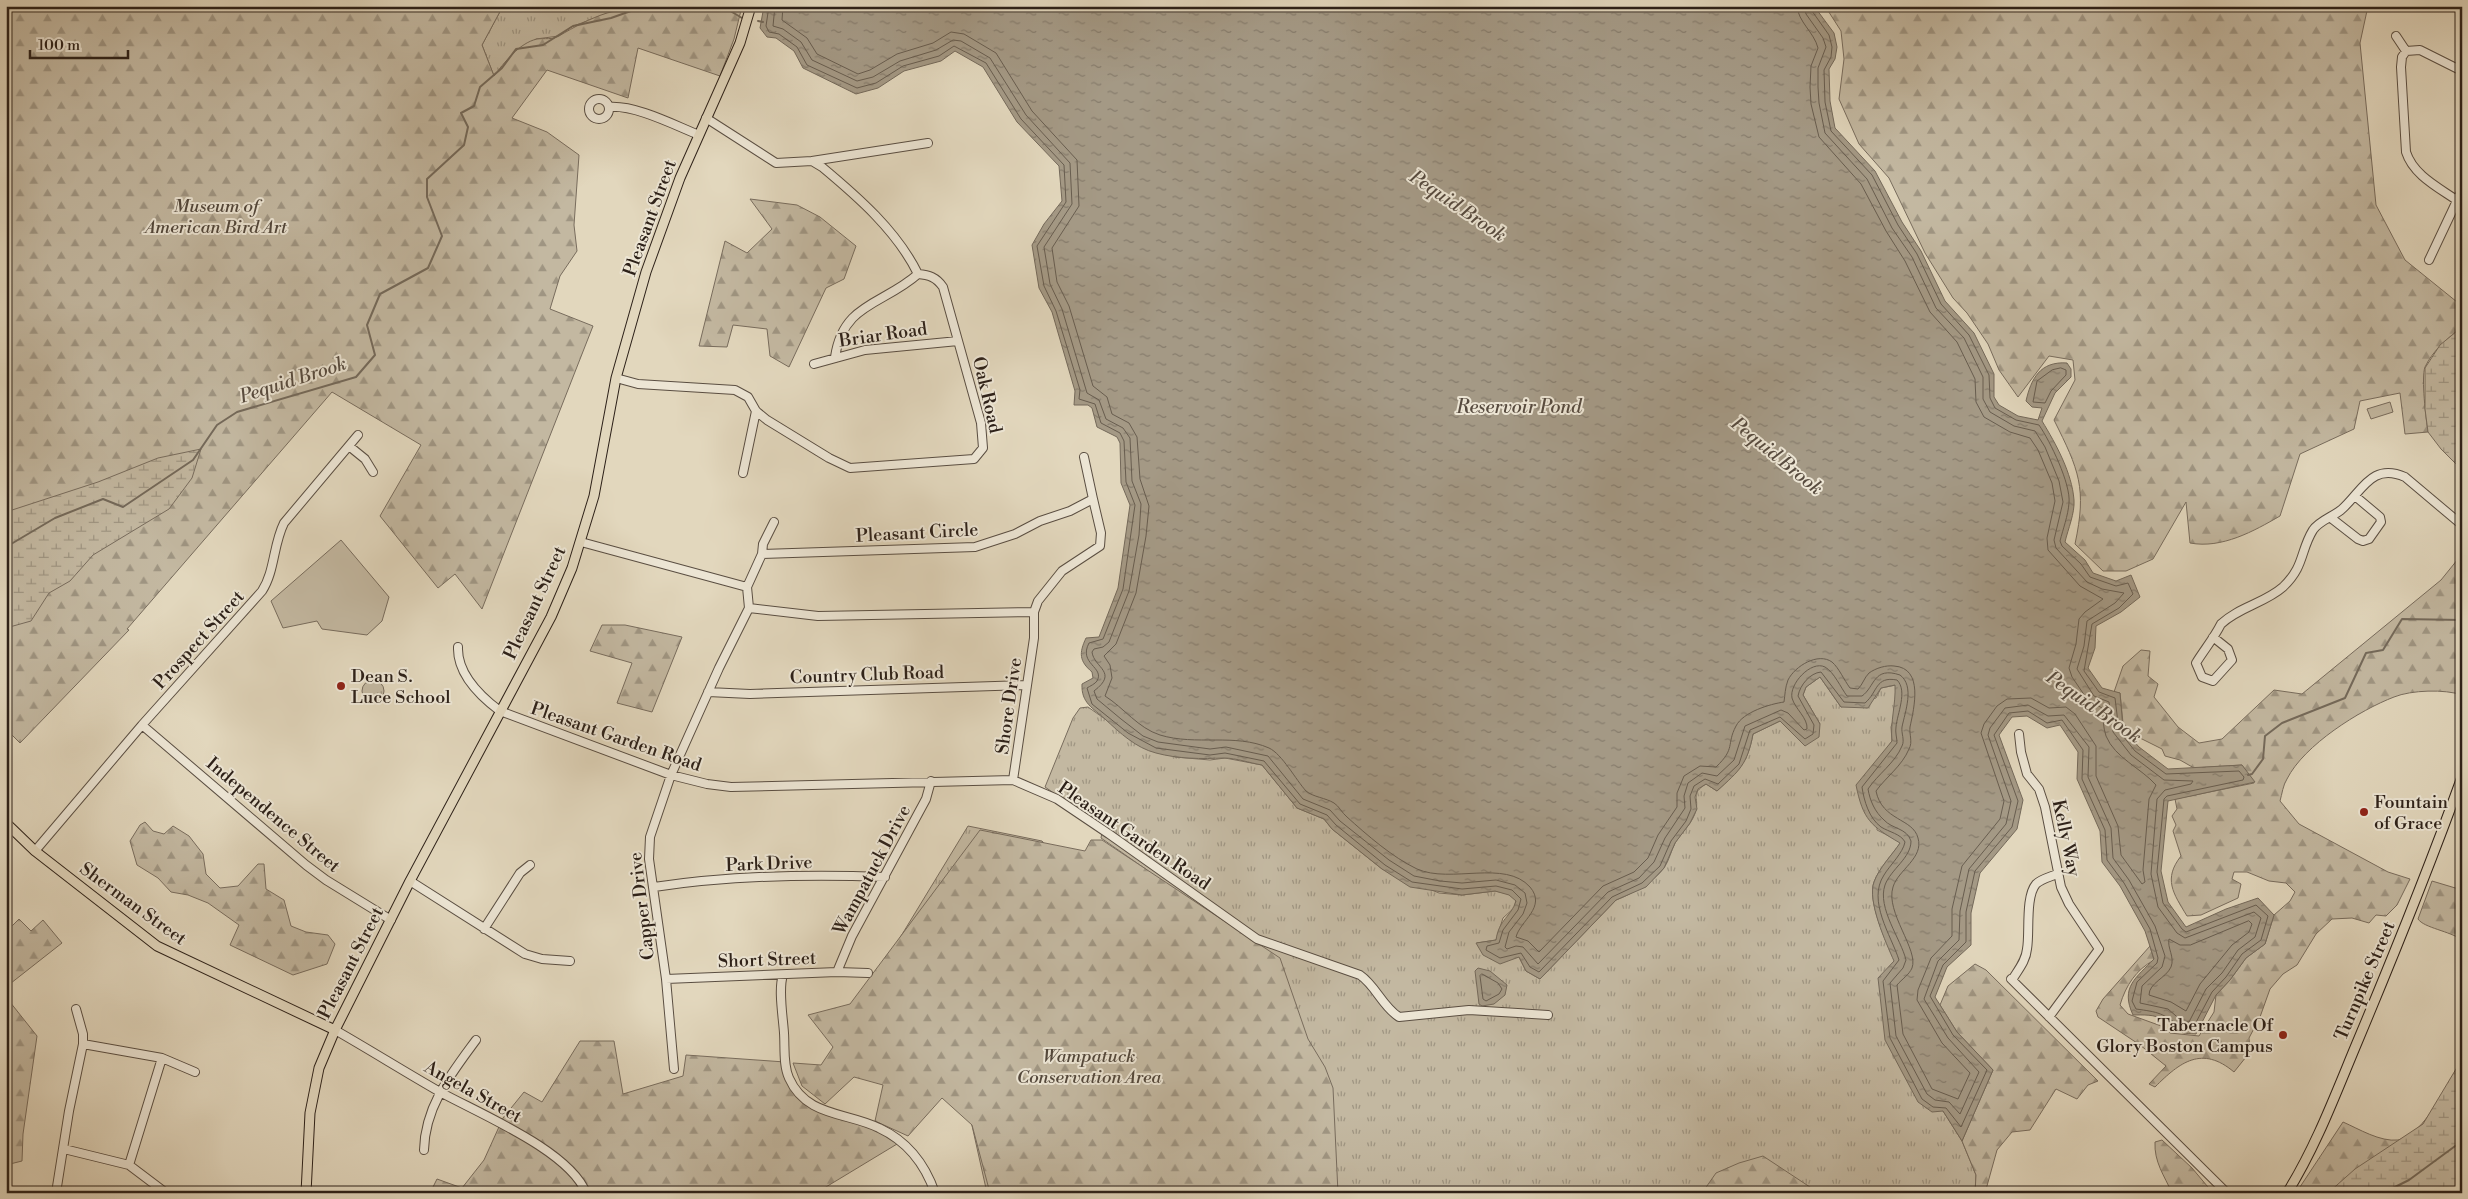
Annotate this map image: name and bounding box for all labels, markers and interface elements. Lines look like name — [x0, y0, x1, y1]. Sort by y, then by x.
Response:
scale bar — [30, 28, 128, 60]
text: 100 m — [38, 36, 80, 55]
street label: Pleasant Street — [618, 156, 682, 280]
water label: Pequid Brook — [1404, 164, 1511, 247]
park label: Museum of American Bird Art — [143, 195, 288, 239]
street label: Briar Road — [836, 317, 929, 353]
water label: Pequid Brook — [235, 351, 350, 409]
street label: Oak Road — [967, 354, 1007, 436]
water label: Reservoir Pond — [1455, 395, 1583, 419]
water label: Pequid Brook — [1725, 411, 1828, 500]
street label: Pleasant Circle — [855, 518, 979, 548]
street label: Pleasant Street — [499, 542, 572, 663]
street label: Prospect Street — [148, 585, 250, 694]
street label: Shore Drive — [991, 656, 1027, 756]
street label: Country Club Road — [789, 661, 945, 689]
place label: Dean S. Luce School — [351, 665, 451, 709]
water label: Pequid Brook — [2041, 665, 2147, 749]
marker: Dean S. Luce School — [335, 680, 347, 692]
street label: Pleasant Garden Road — [528, 697, 705, 777]
street label: Independence Street — [201, 752, 345, 878]
street label: Pleasant Garden Road — [1053, 776, 1215, 896]
place label: Fountain of Grace — [2374, 791, 2448, 835]
street label: Kelly Way — [2047, 797, 2085, 879]
street label: Wampatuck Drive — [828, 801, 916, 940]
marker: Fountain of Grace — [2358, 806, 2370, 818]
street label: Capper Drive — [624, 851, 660, 961]
street label: Park Drive — [725, 851, 813, 877]
street label: Sherman Street — [75, 858, 191, 951]
street label: Pleasant Street — [313, 903, 389, 1023]
street label: Turnpike Street — [2330, 917, 2401, 1044]
street label: Short Street — [717, 947, 817, 973]
place label: Tabernacle Of Glory Boston Campus — [2096, 1014, 2274, 1058]
marker: Tabernacle Of Glory Boston Campus — [2277, 1029, 2289, 1041]
park label: Wampatuck Conservation Area — [1017, 1045, 1162, 1089]
street label: Angela Street — [419, 1055, 526, 1129]

